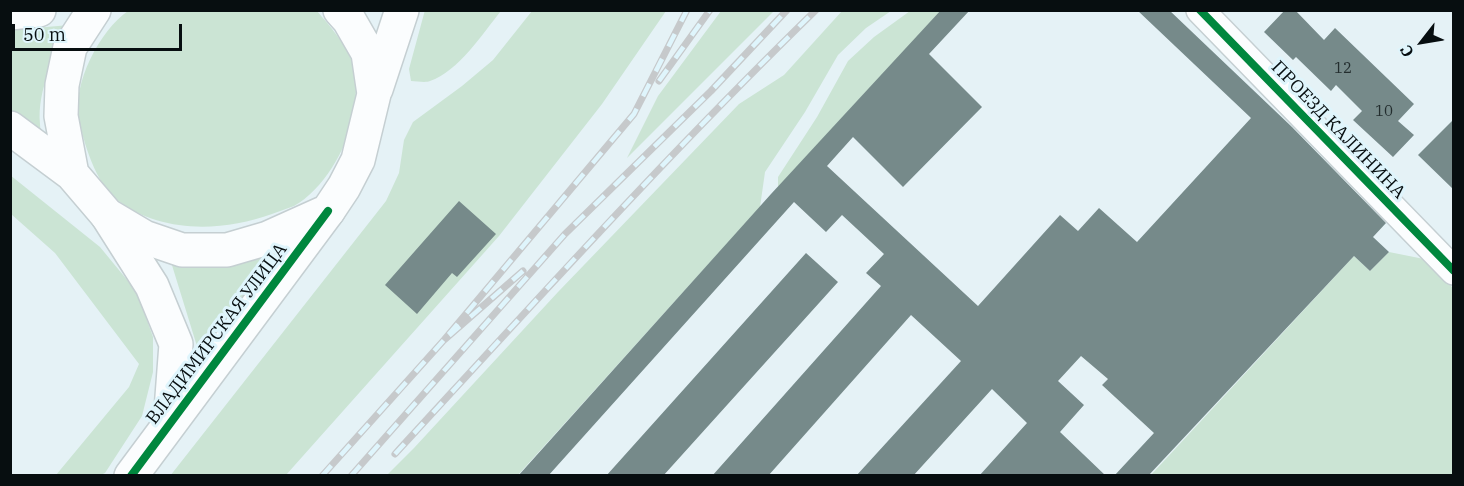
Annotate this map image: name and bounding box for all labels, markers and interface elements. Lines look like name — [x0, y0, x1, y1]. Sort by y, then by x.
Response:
scale bar — [15, 12, 184, 50]
north arrow — [1392, 12, 1452, 72]
text: 50 m — [23, 23, 66, 46]
text: С — [1395, 42, 1418, 61]
street label: ПРОЕЗД КАЛИНИНА — [1267, 57, 1409, 203]
house number: 12 — [1334, 60, 1352, 78]
house number: 10 — [1375, 103, 1393, 121]
street label: ВЛАДИМИРСКАЯ УЛИЦА — [142, 239, 292, 429]

